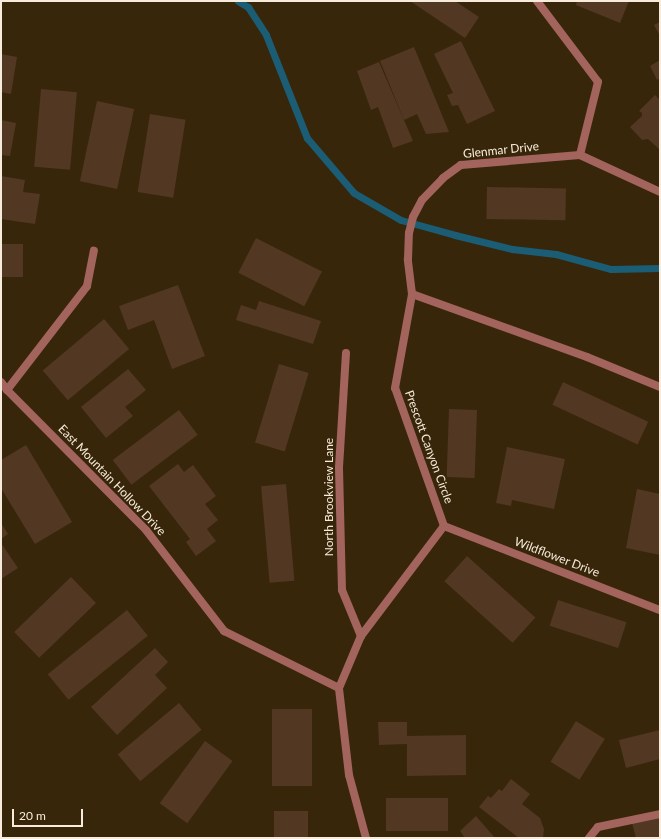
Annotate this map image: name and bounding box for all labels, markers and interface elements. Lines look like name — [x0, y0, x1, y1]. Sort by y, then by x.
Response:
street label: Glenmar Drive — [462, 139, 540, 161]
street label: Prescott Canyon Circle — [402, 388, 456, 506]
street label: East Mountain Hollow Drive — [55, 422, 169, 538]
street label: North Brookview Lane — [322, 438, 336, 556]
street label: Wildflower Drive — [512, 534, 602, 580]
scale bar — [14, 801, 85, 827]
text: 20 m — [19, 808, 46, 823]

